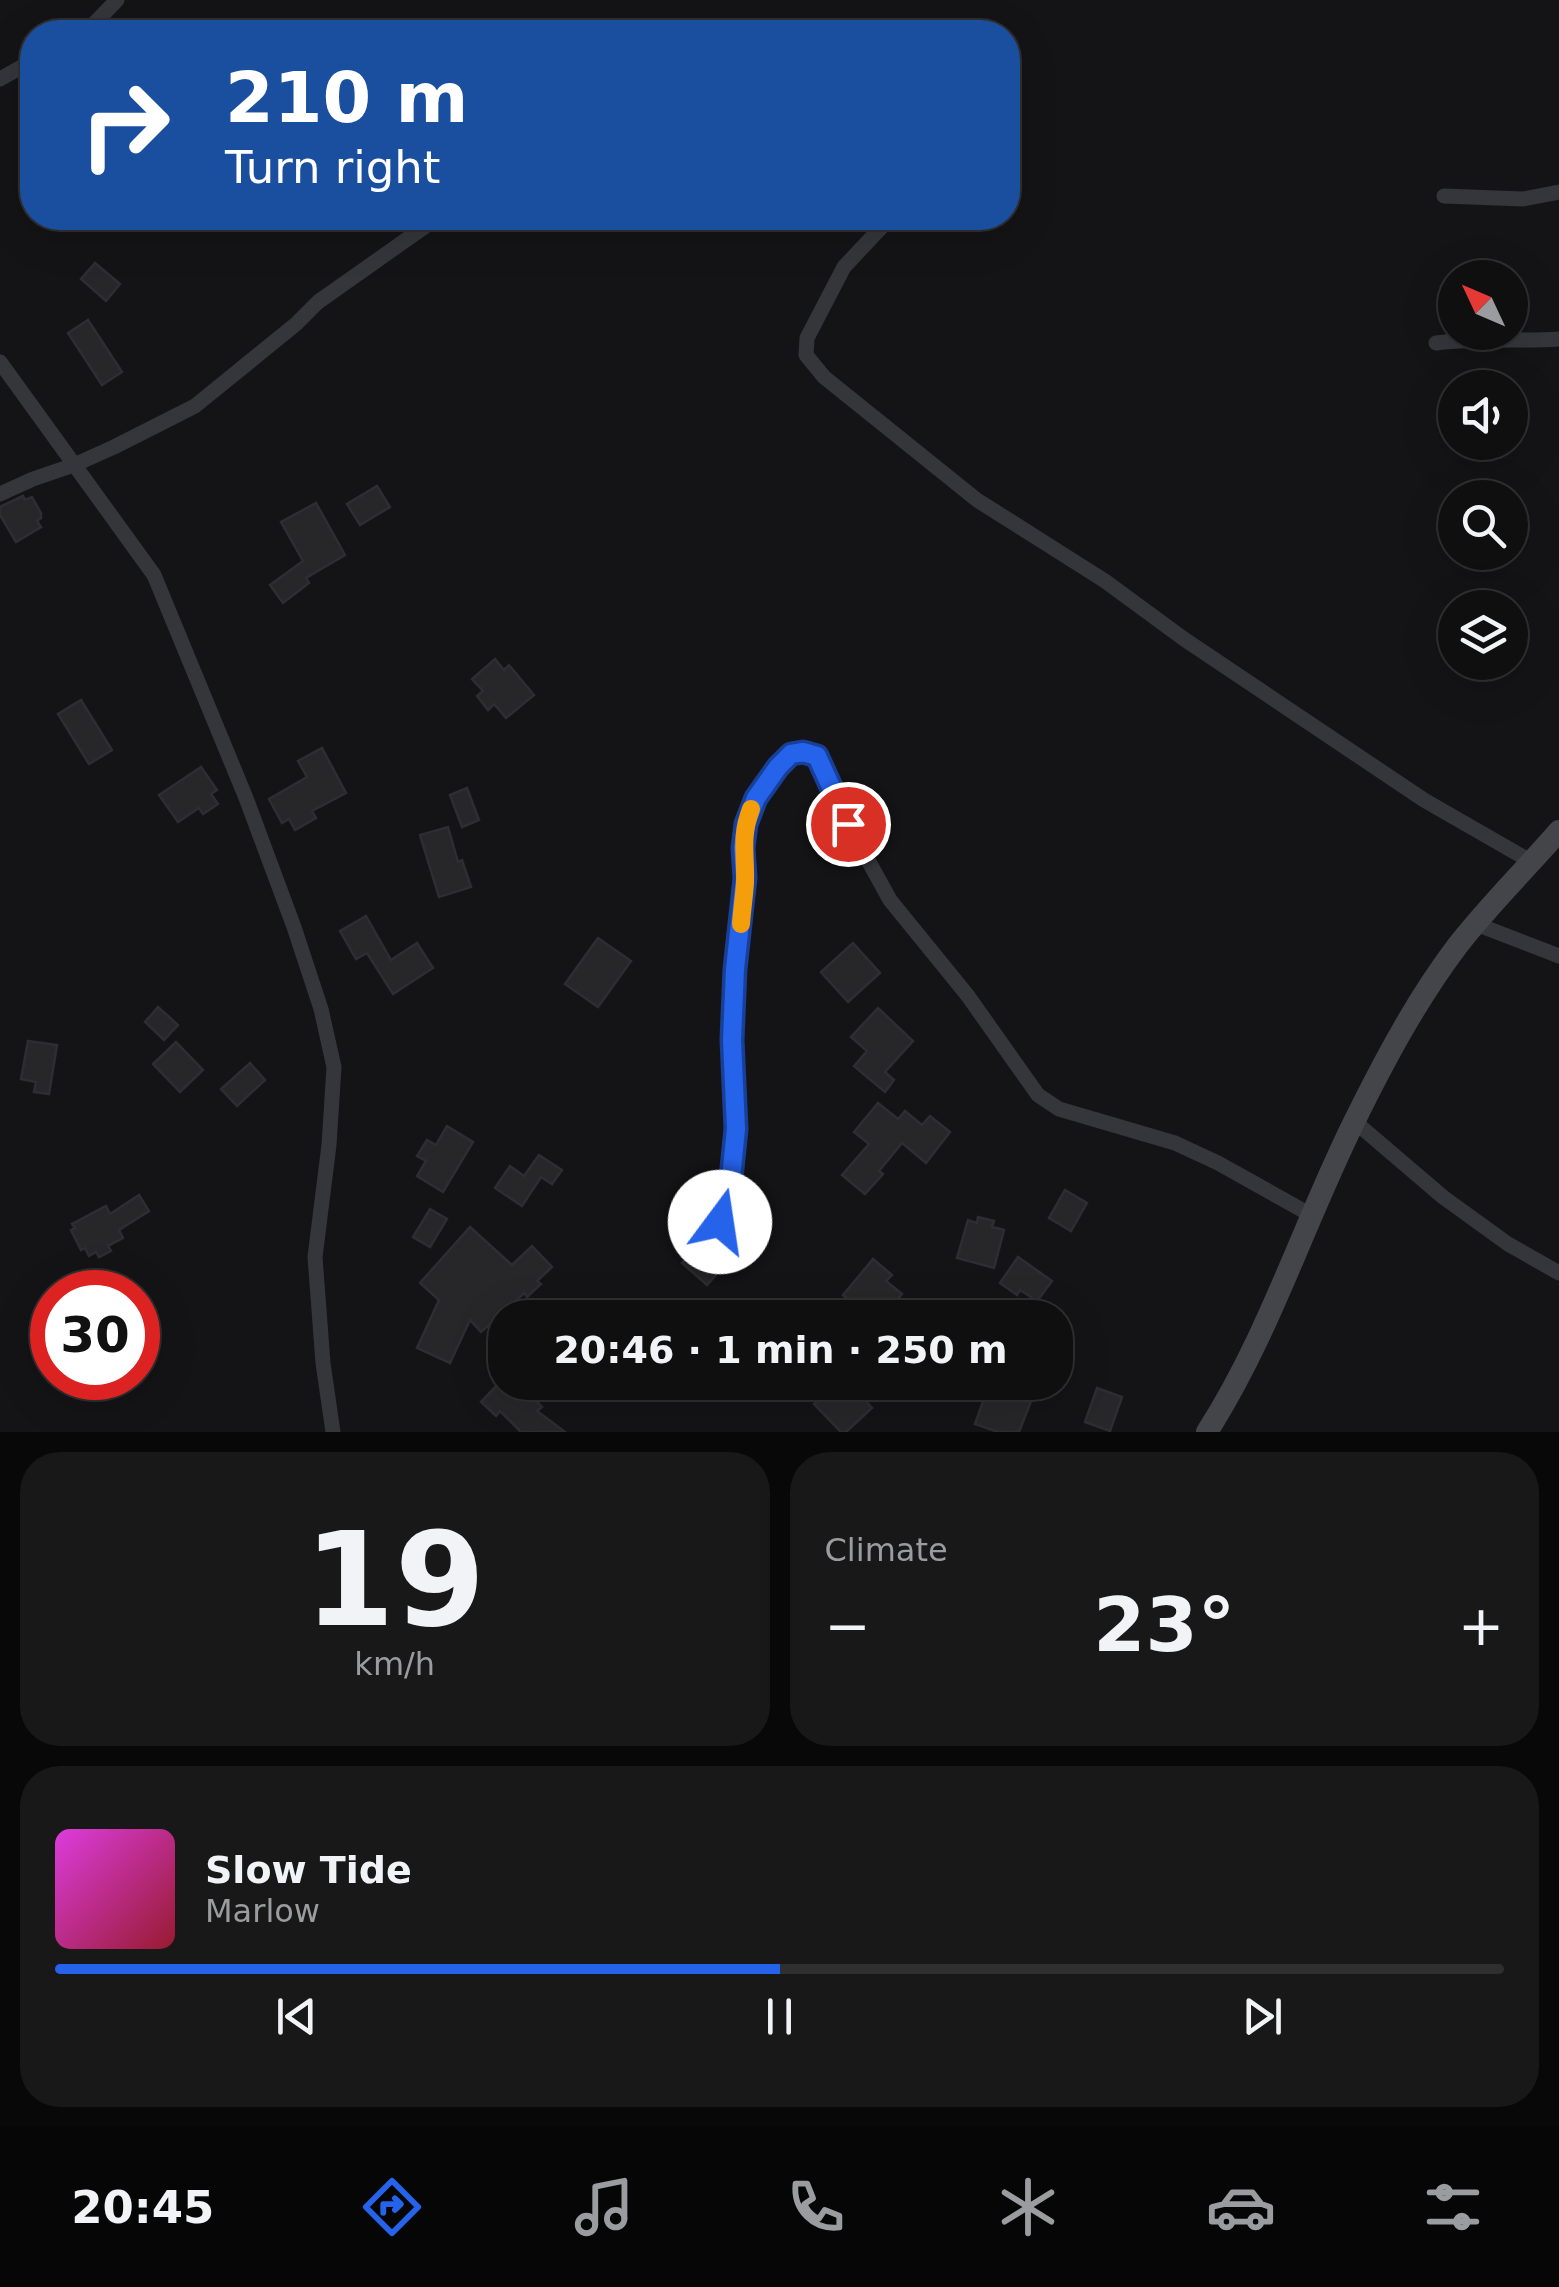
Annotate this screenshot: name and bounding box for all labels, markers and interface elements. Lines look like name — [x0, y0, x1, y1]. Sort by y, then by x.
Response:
text: 210 m — [225, 57, 468, 139]
icon: right — [60, 60, 190, 190]
text: Turn right — [225, 141, 440, 194]
north arrow — [1438, 260, 1528, 350]
map controls — [1438, 260, 1528, 680]
button: sound — [1438, 370, 1528, 460]
button: search — [1438, 480, 1528, 570]
button: layers — [1438, 590, 1528, 680]
pin — [806, 782, 891, 867]
icon: arrive — [821, 797, 876, 852]
position arrow — [668, 1170, 772, 1274]
speed limit sign: 30 — [30, 1270, 160, 1400]
text: 20:46 · 1 min · 250 m — [553, 1328, 1008, 1372]
text: 19 — [304, 1504, 485, 1656]
text: Climate — [825, 1531, 948, 1569]
text: 23° — [1093, 1581, 1235, 1669]
text: − — [825, 1594, 871, 1658]
text: + — [1458, 1594, 1504, 1658]
text: km/h — [354, 1645, 435, 1683]
text: Slow Tide — [205, 1848, 412, 1892]
text: Marlow — [205, 1892, 320, 1930]
icon: previous — [269, 1989, 324, 2044]
icon: pause — [752, 1989, 807, 2044]
icon: next — [1235, 1989, 1290, 2044]
icon: directions — [357, 2172, 427, 2242]
icon: music — [569, 2172, 639, 2242]
icon: phone — [781, 2172, 851, 2242]
icon: climate — [993, 2172, 1063, 2242]
icon: car — [1206, 2172, 1276, 2242]
icon: filters — [1418, 2172, 1488, 2242]
text: 20:45 — [71, 2181, 214, 2234]

